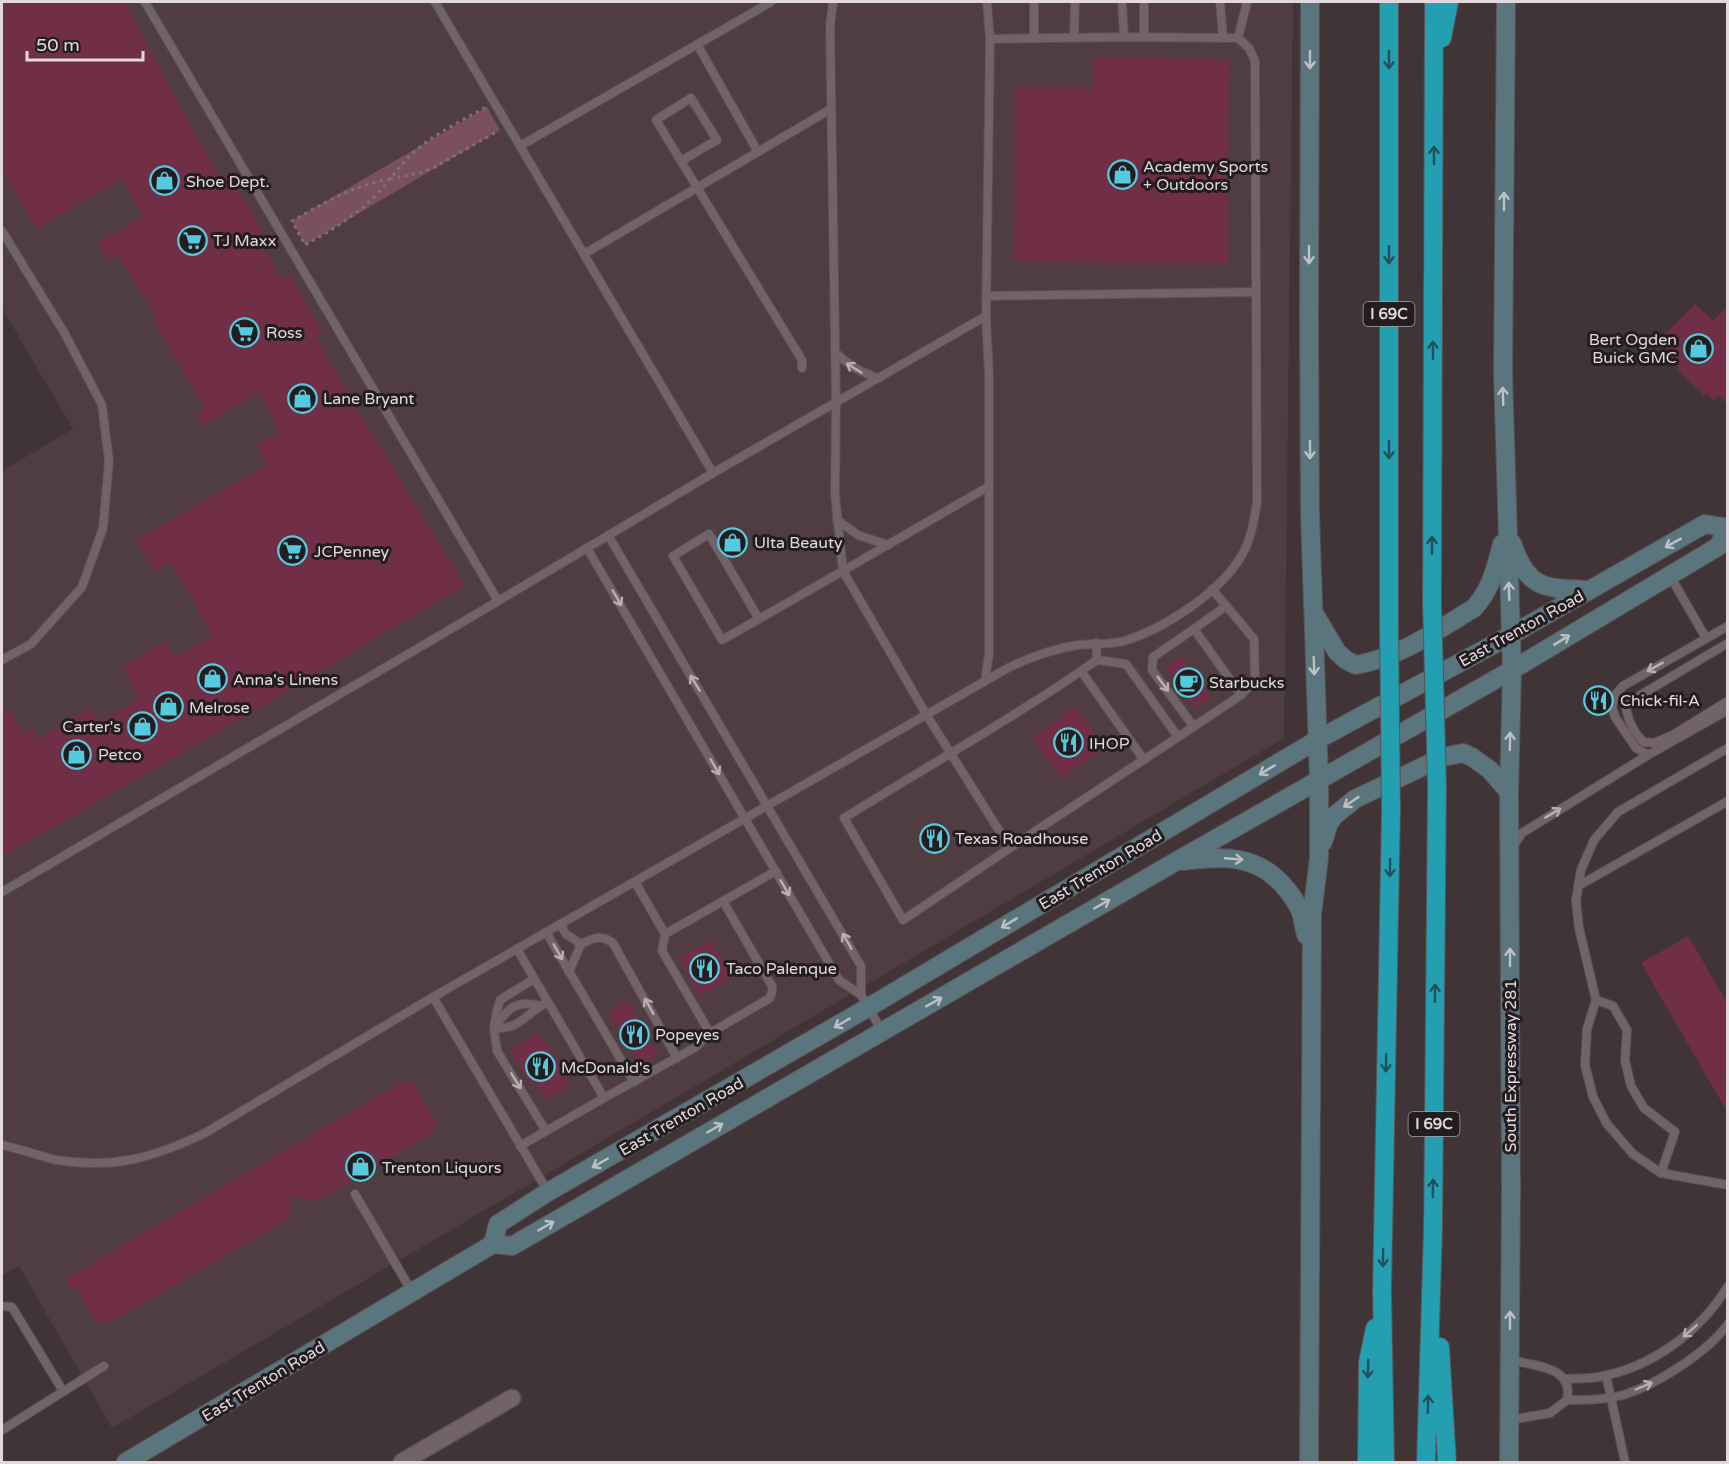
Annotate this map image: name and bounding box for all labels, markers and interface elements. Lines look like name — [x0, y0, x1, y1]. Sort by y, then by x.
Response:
scale bar — [27, 24, 142, 62]
text: 50 m — [36, 34, 80, 56]
one-way arrow — [1304, 49, 1316, 69]
one-way arrow — [1383, 49, 1395, 69]
one-way arrow — [1428, 145, 1440, 165]
place label: Academy Sports + Outdoors — [1143, 157, 1268, 195]
shop icon: Academy Sports + Outdoors — [1106, 159, 1138, 191]
shop icon: Shoe Dept. — [149, 165, 181, 197]
place label: Shoe Dept. — [186, 172, 270, 192]
one-way arrow — [1498, 192, 1510, 212]
supermarket icon: TJ Maxx — [176, 224, 208, 256]
place label: TJ Maxx — [213, 231, 276, 251]
one-way arrow — [1303, 244, 1315, 264]
one-way arrow — [1383, 244, 1395, 264]
road number: I 69C — [1364, 302, 1414, 326]
supermarket icon: Ross — [229, 316, 261, 348]
place label: Ross — [266, 323, 302, 343]
place label: Bert Ogden Buick GMC — [1589, 330, 1677, 368]
shop icon: Bert Ogden Buick GMC — [1682, 332, 1714, 364]
one-way arrow — [1427, 340, 1439, 360]
one-way arrow — [846, 361, 863, 374]
shop icon: Lane Bryant — [286, 382, 318, 414]
one-way arrow — [1498, 387, 1509, 407]
place label: Lane Bryant — [323, 389, 414, 409]
one-way arrow — [1304, 439, 1315, 459]
one-way arrow — [1383, 439, 1395, 459]
shop icon: Ulta Beauty — [717, 526, 749, 558]
place label: Ulta Beauty — [754, 533, 843, 553]
supermarket icon: JCPenney — [277, 535, 309, 567]
one-way arrow — [1426, 535, 1438, 555]
one-way arrow — [1665, 537, 1682, 549]
place label: JCPenney — [314, 542, 390, 562]
one-way arrow — [1503, 581, 1515, 601]
street label: East Trenton Road — [1455, 586, 1588, 672]
one-way arrow — [611, 589, 623, 606]
one-way arrow — [1553, 634, 1570, 646]
one-way arrow — [1309, 655, 1320, 675]
one-way arrow — [1647, 661, 1664, 673]
shop icon: Anna's Linens — [196, 663, 228, 695]
cafe icon: Starbucks — [1172, 666, 1204, 698]
place label: Anna's Linens — [233, 670, 338, 690]
place label: Starbucks — [1209, 673, 1284, 693]
one-way arrow — [689, 675, 701, 692]
one-way arrow — [1157, 676, 1169, 692]
restaurant icon: Chick-fil-A — [1583, 684, 1615, 716]
shop icon: Melrose — [152, 691, 184, 723]
place label: Chick-fil-A — [1620, 691, 1700, 711]
place label: Melrose — [189, 698, 250, 718]
shop icon: Carter's — [126, 710, 158, 742]
place label: Carter's — [62, 717, 121, 737]
restaurant icon: IHOP — [1052, 727, 1084, 759]
one-way arrow — [1505, 732, 1516, 752]
place label: IHOP — [1089, 734, 1130, 754]
shop icon: Petco — [61, 738, 93, 770]
place label: Petco — [98, 745, 142, 765]
one-way arrow — [709, 758, 721, 775]
one-way arrow — [1259, 764, 1276, 776]
one-way arrow — [1344, 796, 1360, 808]
one-way arrow — [1544, 807, 1561, 819]
restaurant icon: Texas Roadhouse — [918, 822, 950, 854]
street label: East Trenton Road — [1035, 825, 1166, 915]
place label: Texas Roadhouse — [955, 829, 1088, 849]
one-way arrow — [1223, 854, 1243, 865]
one-way arrow — [1384, 858, 1396, 878]
one-way arrow — [780, 879, 792, 896]
one-way arrow — [1093, 898, 1110, 910]
one-way arrow — [1001, 918, 1018, 930]
one-way arrow — [840, 932, 852, 949]
one-way arrow — [552, 943, 564, 960]
one-way arrow — [1504, 948, 1516, 968]
restaurant icon: Taco Palenque — [689, 952, 721, 984]
place label: Taco Palenque — [726, 959, 837, 979]
street label: South Expressway 281 — [1501, 980, 1521, 1152]
one-way arrow — [1429, 984, 1441, 1004]
one-way arrow — [924, 996, 942, 1007]
one-way arrow — [643, 998, 654, 1016]
one-way arrow — [834, 1017, 851, 1029]
restaurant icon: Popeyes — [618, 1018, 650, 1050]
place label: Popeyes — [655, 1025, 720, 1045]
restaurant icon: McDonald's — [524, 1051, 556, 1083]
one-way arrow — [1380, 1053, 1392, 1073]
place label: McDonald's — [561, 1058, 650, 1078]
one-way arrow — [510, 1072, 522, 1089]
street label: East Trenton Road — [616, 1073, 747, 1161]
road number: I 69C — [1408, 1112, 1460, 1136]
one-way arrow — [706, 1122, 723, 1134]
shop icon: Trenton Liquors — [345, 1151, 377, 1183]
one-way arrow — [592, 1157, 609, 1169]
place label: Trenton Liquors — [382, 1158, 502, 1178]
one-way arrow — [1428, 1179, 1439, 1199]
one-way arrow — [537, 1220, 554, 1232]
one-way arrow — [1377, 1248, 1389, 1268]
one-way arrow — [1504, 1311, 1516, 1331]
one-way arrow — [1683, 1324, 1698, 1338]
street label: East Trenton Road — [198, 1337, 329, 1427]
one-way arrow — [1363, 1358, 1374, 1378]
one-way arrow — [1635, 1380, 1653, 1391]
one-way arrow — [1422, 1395, 1434, 1415]

